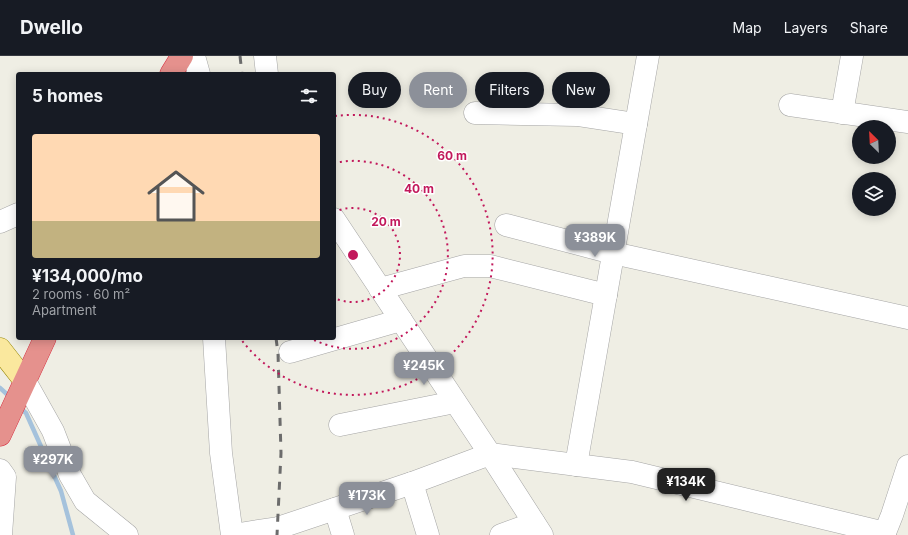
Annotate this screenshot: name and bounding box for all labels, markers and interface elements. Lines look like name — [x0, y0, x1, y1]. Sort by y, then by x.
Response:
text: Dwello — [20, 16, 83, 39]
text: Map — [733, 19, 762, 36]
text: Layers — [784, 19, 828, 36]
text: Share — [850, 19, 888, 36]
chip: Buy — [348, 72, 401, 108]
chip: Rent — [409, 72, 467, 108]
chip: Filters — [475, 72, 544, 108]
chip: New — [552, 72, 610, 108]
icon: filters — [298, 85, 320, 107]
text: 5 homes — [32, 86, 103, 106]
north arrow — [852, 120, 896, 164]
map controls — [852, 120, 896, 216]
text: 60 m — [437, 148, 467, 163]
icon: home — [140, 160, 212, 232]
button: layers — [852, 172, 896, 216]
text: 40 m — [404, 181, 434, 196]
text: 20 m — [371, 214, 401, 229]
pin: ¥389K — [567, 224, 623, 258]
text: ¥389K — [574, 229, 616, 245]
centre of rings — [346, 248, 360, 262]
text: ¥134,000/mo — [32, 266, 143, 286]
text: 2 rooms · 60 m² — [32, 286, 130, 302]
text: Apartment — [32, 302, 97, 318]
pin: ¥245K — [396, 352, 452, 386]
text: ¥245K — [403, 357, 445, 373]
pin: ¥297K — [25, 446, 81, 480]
text: ¥297K — [33, 451, 73, 467]
pin: ¥134K — [658, 468, 714, 502]
text: ¥134K — [666, 473, 706, 489]
pin: ¥173K — [339, 482, 395, 516]
text: ¥173K — [348, 487, 386, 503]

